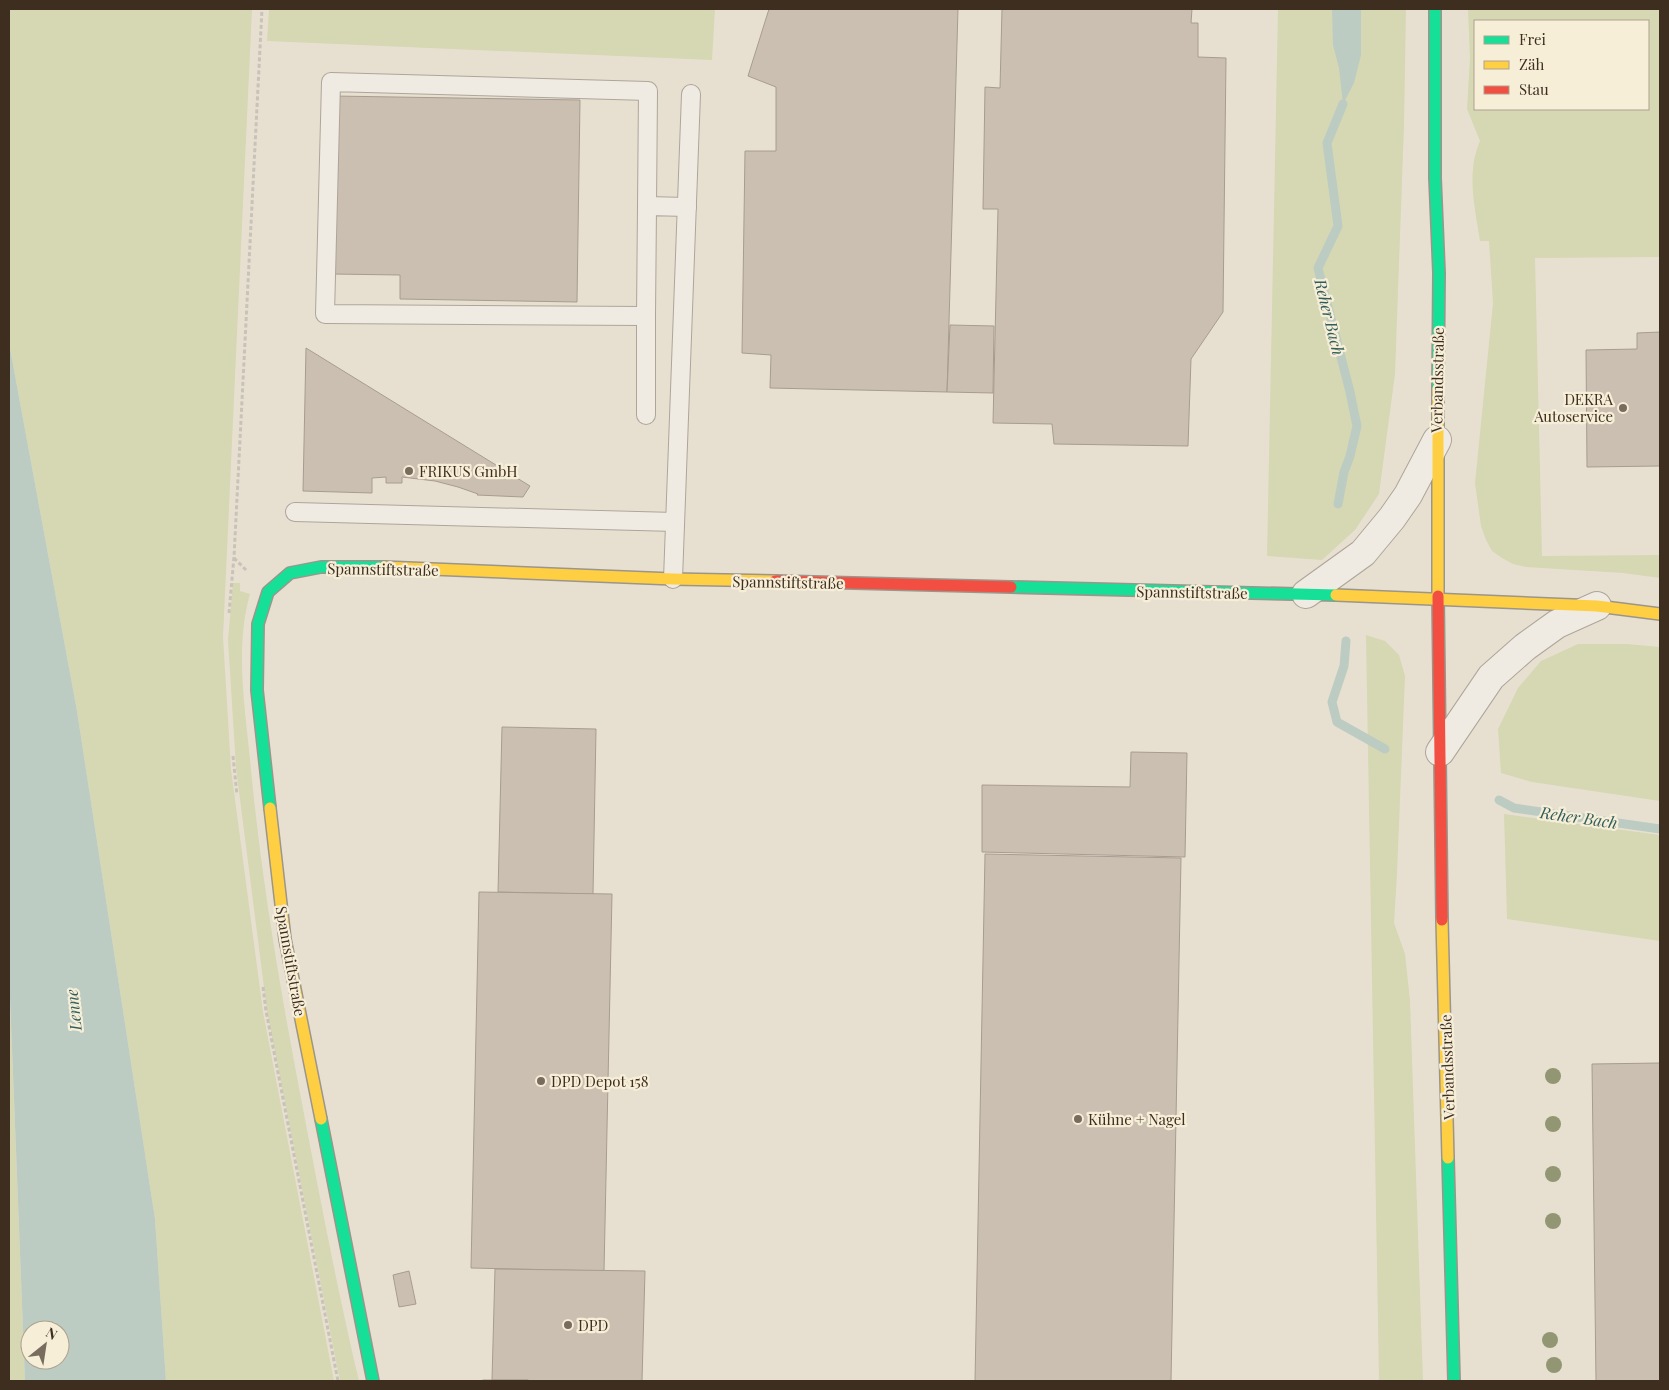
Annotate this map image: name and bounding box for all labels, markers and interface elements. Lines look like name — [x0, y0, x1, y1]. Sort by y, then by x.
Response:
legend — [1474, 20, 1649, 110]
text: Frei — [1519, 29, 1547, 49]
text: Zäh — [1519, 54, 1544, 74]
text: Stau — [1519, 79, 1549, 99]
water label: Reher Bach — [1310, 276, 1350, 357]
street label: Verbandsstraße — [1426, 327, 1448, 434]
place label: DEKRA Autoservice — [1533, 389, 1614, 426]
marker: DEKRA Autoservice — [1617, 402, 1629, 414]
place label: FRIKUS GmbH — [419, 461, 518, 481]
marker: FRIKUS GmbH — [403, 465, 415, 477]
street label: Spannstiftstraße — [327, 558, 439, 580]
street label: Spannstiftstraße — [732, 571, 844, 593]
street label: Spannstiftstraße — [1136, 581, 1248, 603]
water label: Reher Bach — [1538, 801, 1619, 833]
street label: Spannstiftstraße — [271, 904, 311, 1018]
water label: Lenne — [60, 988, 86, 1033]
street label: Verbandsstraße — [1435, 1014, 1459, 1121]
place label: DPD Depot 158 — [551, 1071, 649, 1091]
marker: DPD Depot 158 — [535, 1075, 547, 1087]
place label: Kühne + Nagel — [1088, 1109, 1186, 1129]
marker: Kühne + Nagel — [1072, 1113, 1084, 1125]
place label: DPD — [578, 1315, 608, 1335]
marker: DPD — [562, 1319, 574, 1331]
north arrow — [20, 1320, 70, 1370]
text: N — [43, 1323, 61, 1344]

